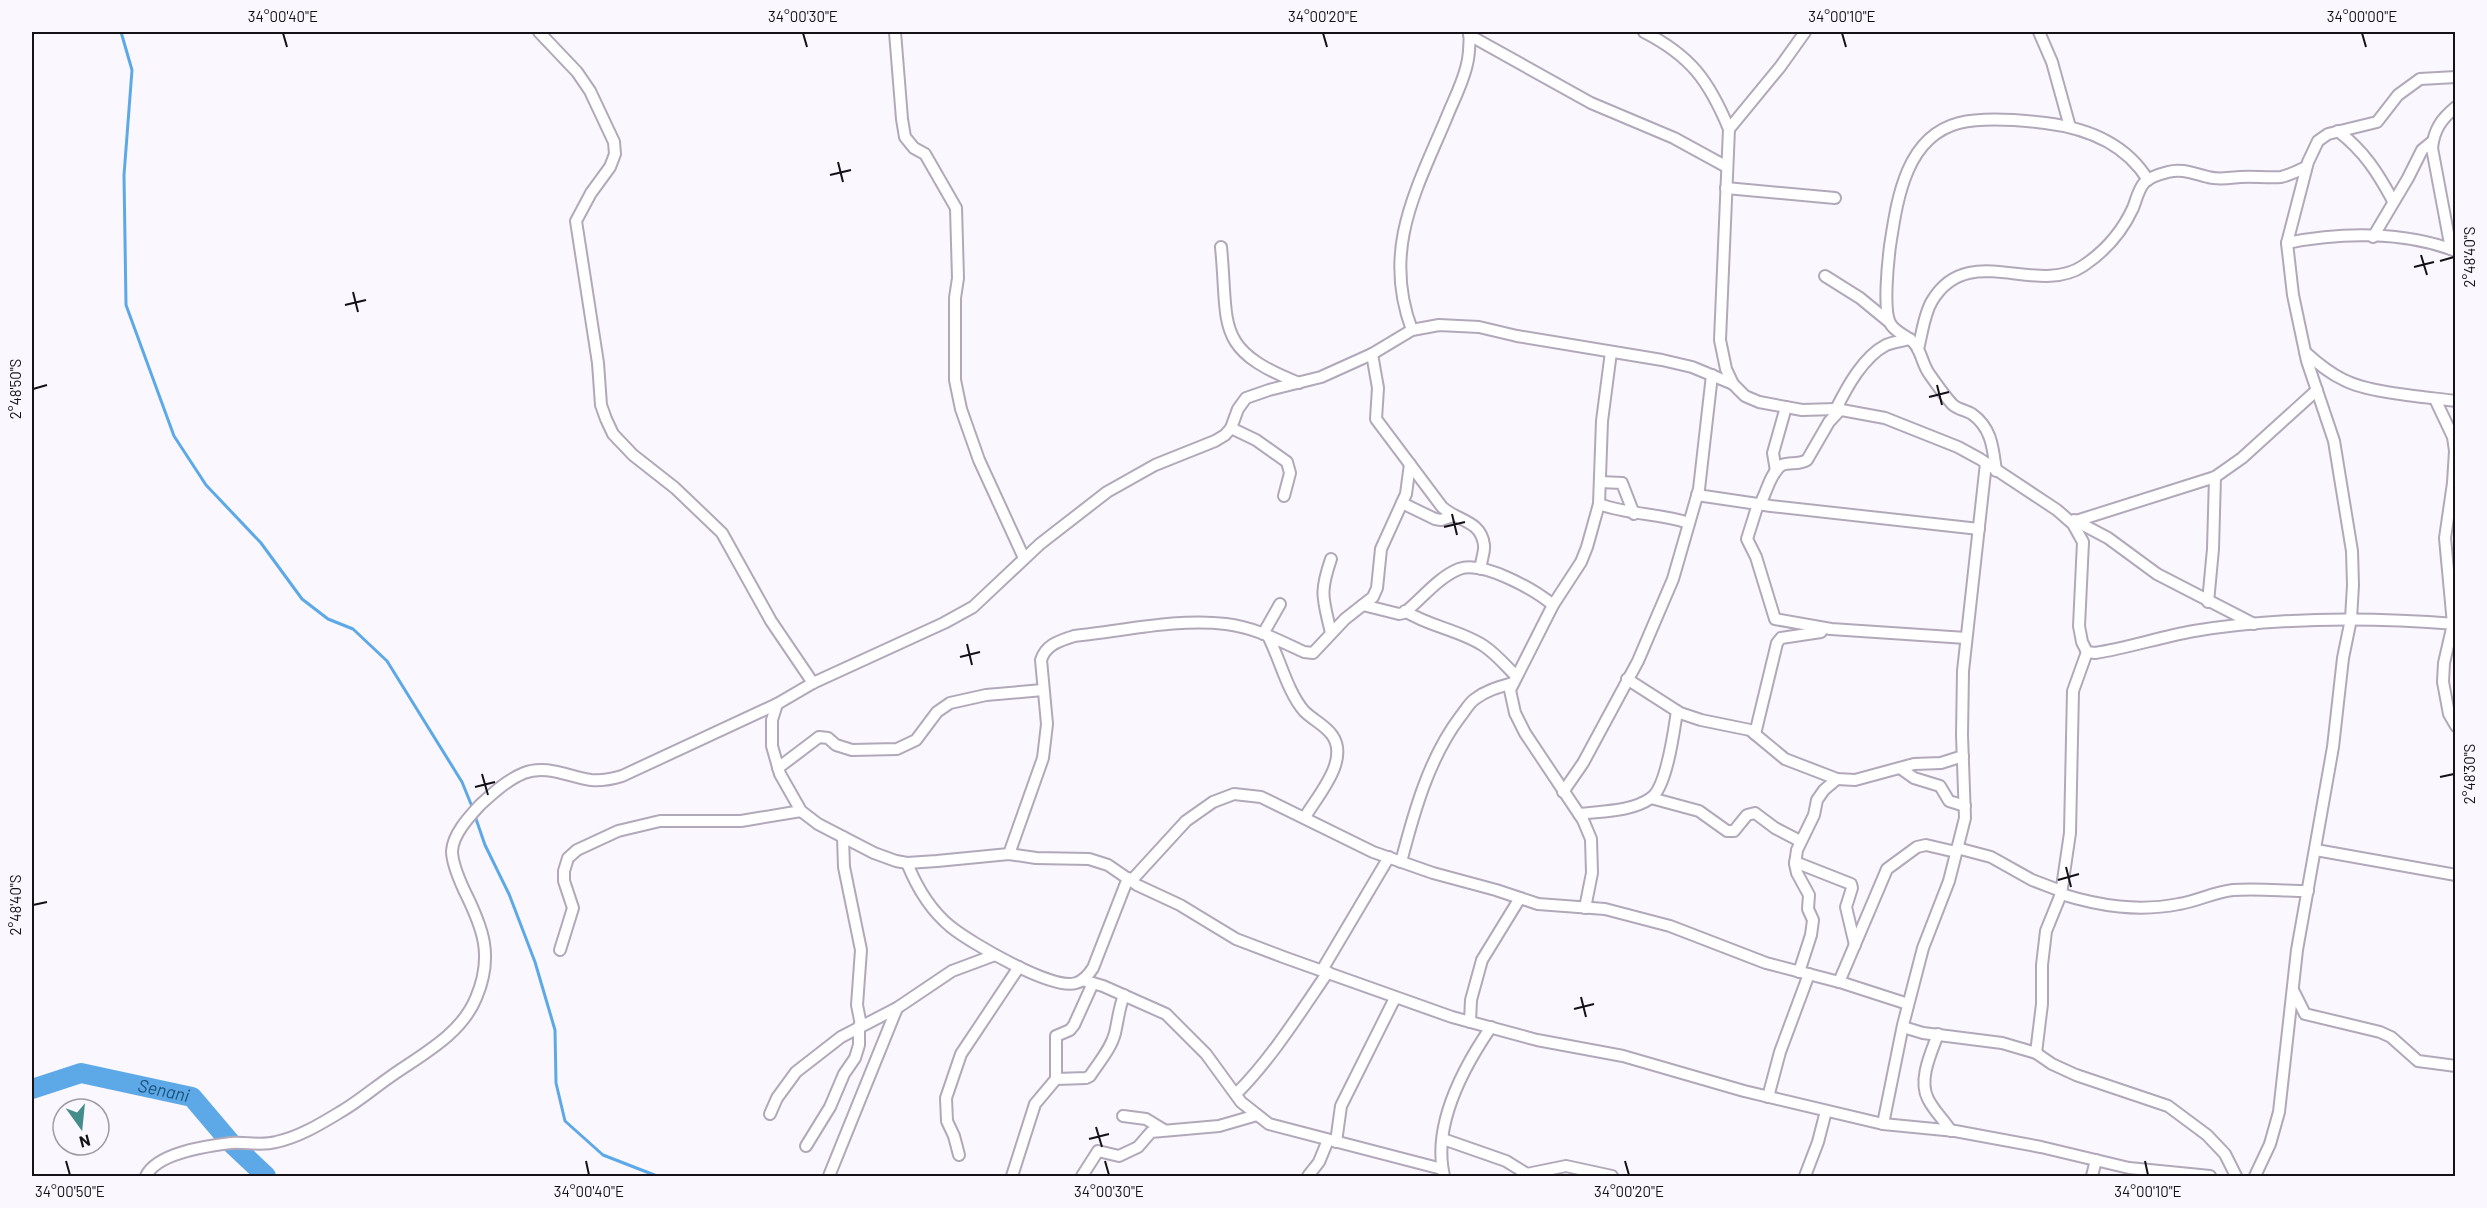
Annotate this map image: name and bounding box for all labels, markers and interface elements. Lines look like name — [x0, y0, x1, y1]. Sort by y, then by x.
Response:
text: 34°00'40"E — [248, 7, 318, 25]
text: 34°00'30"E — [768, 7, 838, 25]
text: 34°00'20"E — [1288, 7, 1358, 25]
text: 34°00'10"E — [1808, 7, 1876, 25]
text: 34°00'00"E — [2327, 7, 2397, 25]
text: 2°48'40"S — [2460, 226, 2478, 288]
text: 2°48'50"S — [6, 359, 24, 419]
text: 2°48'30"S — [2460, 744, 2478, 804]
text: 2°48'40"S — [6, 874, 24, 936]
water label: Senani — [136, 1074, 192, 1106]
north arrow — [51, 1097, 111, 1157]
text: N — [77, 1131, 93, 1153]
text: 34°00'50"E — [35, 1182, 105, 1200]
text: 34°00'40"E — [554, 1182, 624, 1200]
text: 34°00'30"E — [1074, 1182, 1144, 1200]
text: 34°00'20"E — [1594, 1182, 1664, 1200]
text: 34°00'10"E — [2114, 1182, 2182, 1200]

